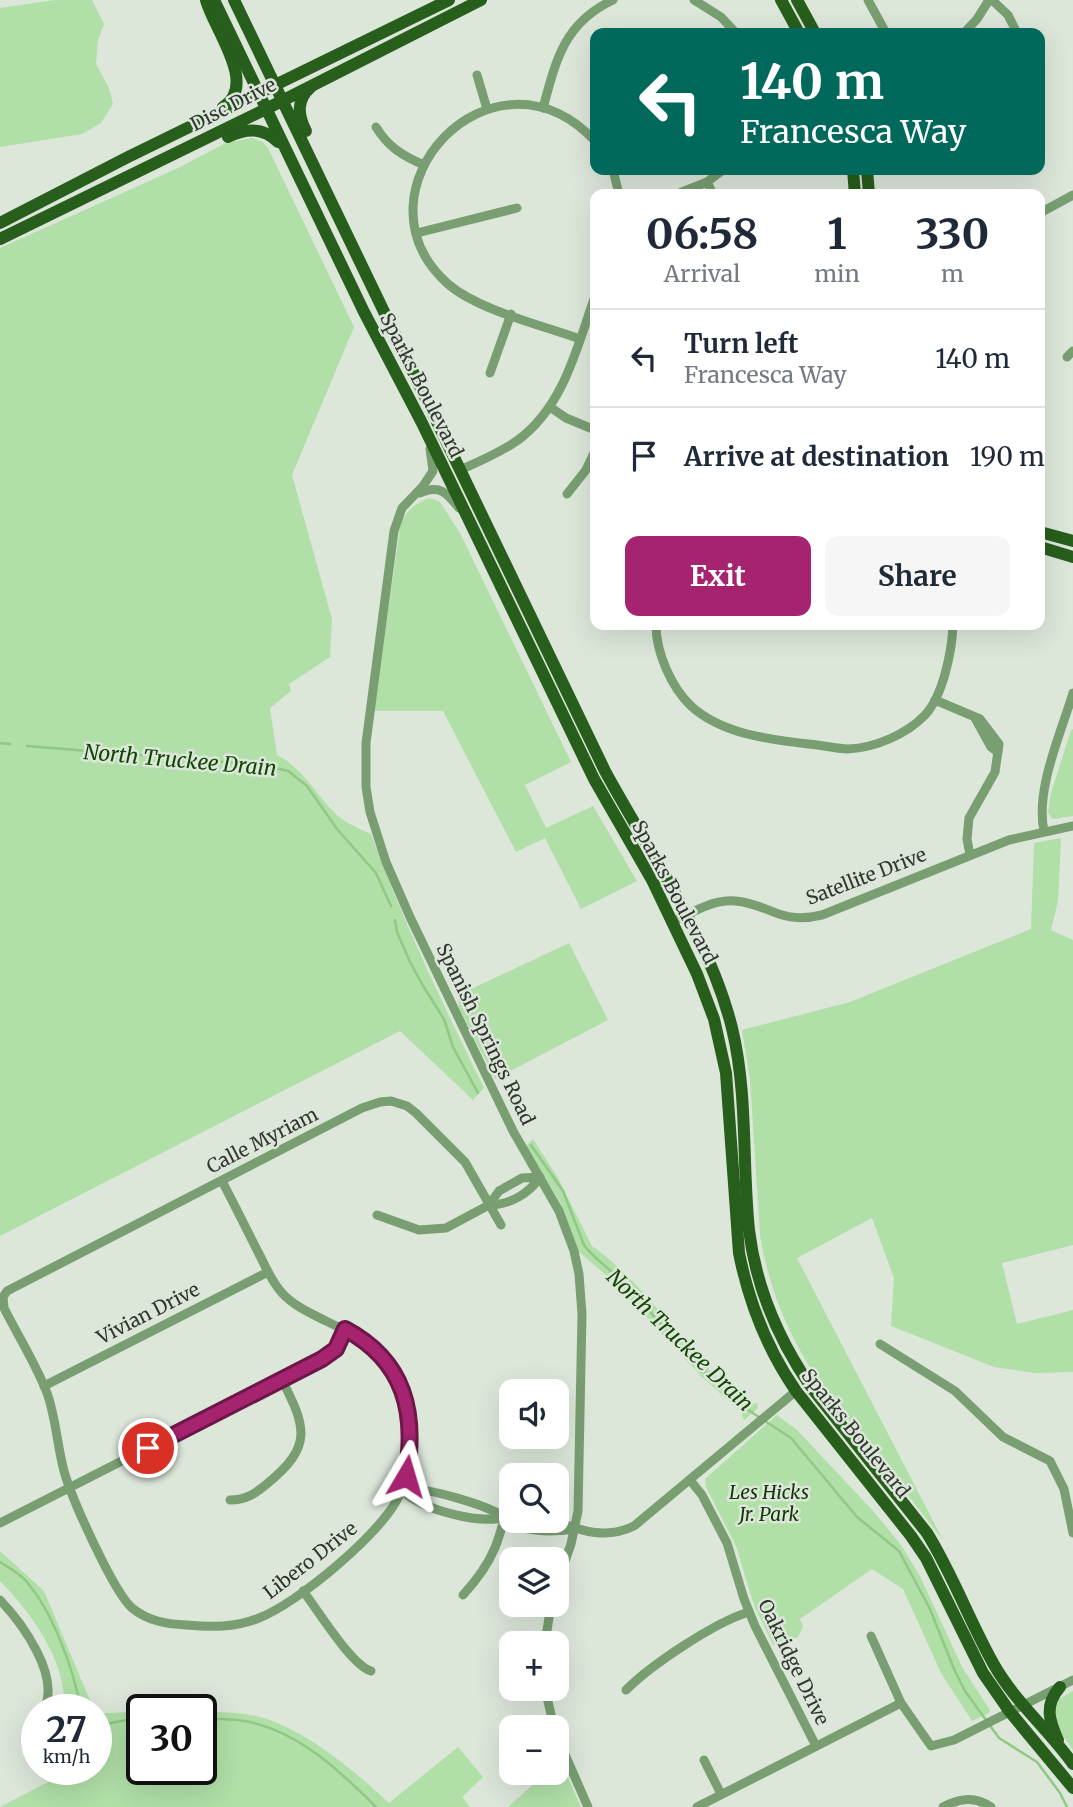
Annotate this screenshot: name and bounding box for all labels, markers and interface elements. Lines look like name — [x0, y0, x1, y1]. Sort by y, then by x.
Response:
text: 140 m — [740, 51, 884, 112]
icon: left — [625, 56, 716, 147]
street label: Disc Drive — [186, 72, 280, 136]
text: Francesca Way — [740, 112, 966, 152]
text: 06:58 — [646, 208, 758, 260]
text: 1 — [827, 208, 847, 260]
text: 330 — [915, 208, 989, 260]
text: Arrival — [664, 259, 740, 288]
text: min — [814, 259, 860, 288]
text: m — [941, 259, 964, 288]
street label: Sparks Boulevard — [375, 309, 469, 461]
text: Turn left — [684, 327, 798, 360]
icon: left — [625, 339, 663, 377]
text: 140 m — [935, 342, 1010, 375]
text: Francesca Way — [684, 360, 847, 389]
icon: arrive — [625, 437, 663, 475]
text: Arrive at destination — [684, 440, 949, 473]
text: 190 m — [970, 440, 1045, 473]
button: Exit — [625, 536, 811, 616]
button: Share — [825, 536, 1010, 616]
water label: North Truckee Drain — [82, 738, 278, 782]
street label: Sparks Boulevard — [627, 816, 723, 968]
street label: Satellite Drive — [802, 842, 930, 910]
street label: Spanish Springs Road — [432, 939, 540, 1129]
street label: Calle Myriam — [202, 1102, 322, 1178]
water label: North Truckee Drain — [601, 1263, 759, 1417]
street label: Vivian Drive — [92, 1277, 203, 1350]
street label: Sparks Boulevard — [797, 1363, 915, 1503]
map controls — [499, 1379, 569, 1785]
button: sound — [499, 1379, 569, 1449]
pin — [118, 1418, 178, 1478]
icon: arrive — [129, 1429, 167, 1467]
position arrow — [369, 1439, 443, 1513]
button: search — [499, 1463, 569, 1533]
park label: Les Hicks Jr. Park — [729, 1480, 809, 1526]
street label: Libero Drive — [258, 1516, 362, 1604]
button: layers — [499, 1547, 569, 1617]
street label: Oakridge Drive — [753, 1595, 835, 1729]
button: + — [499, 1631, 569, 1701]
speed limit sign: 30 — [126, 1694, 217, 1785]
text: 27 — [46, 1708, 87, 1752]
button: − — [499, 1715, 569, 1785]
text: km/h — [43, 1745, 90, 1768]

